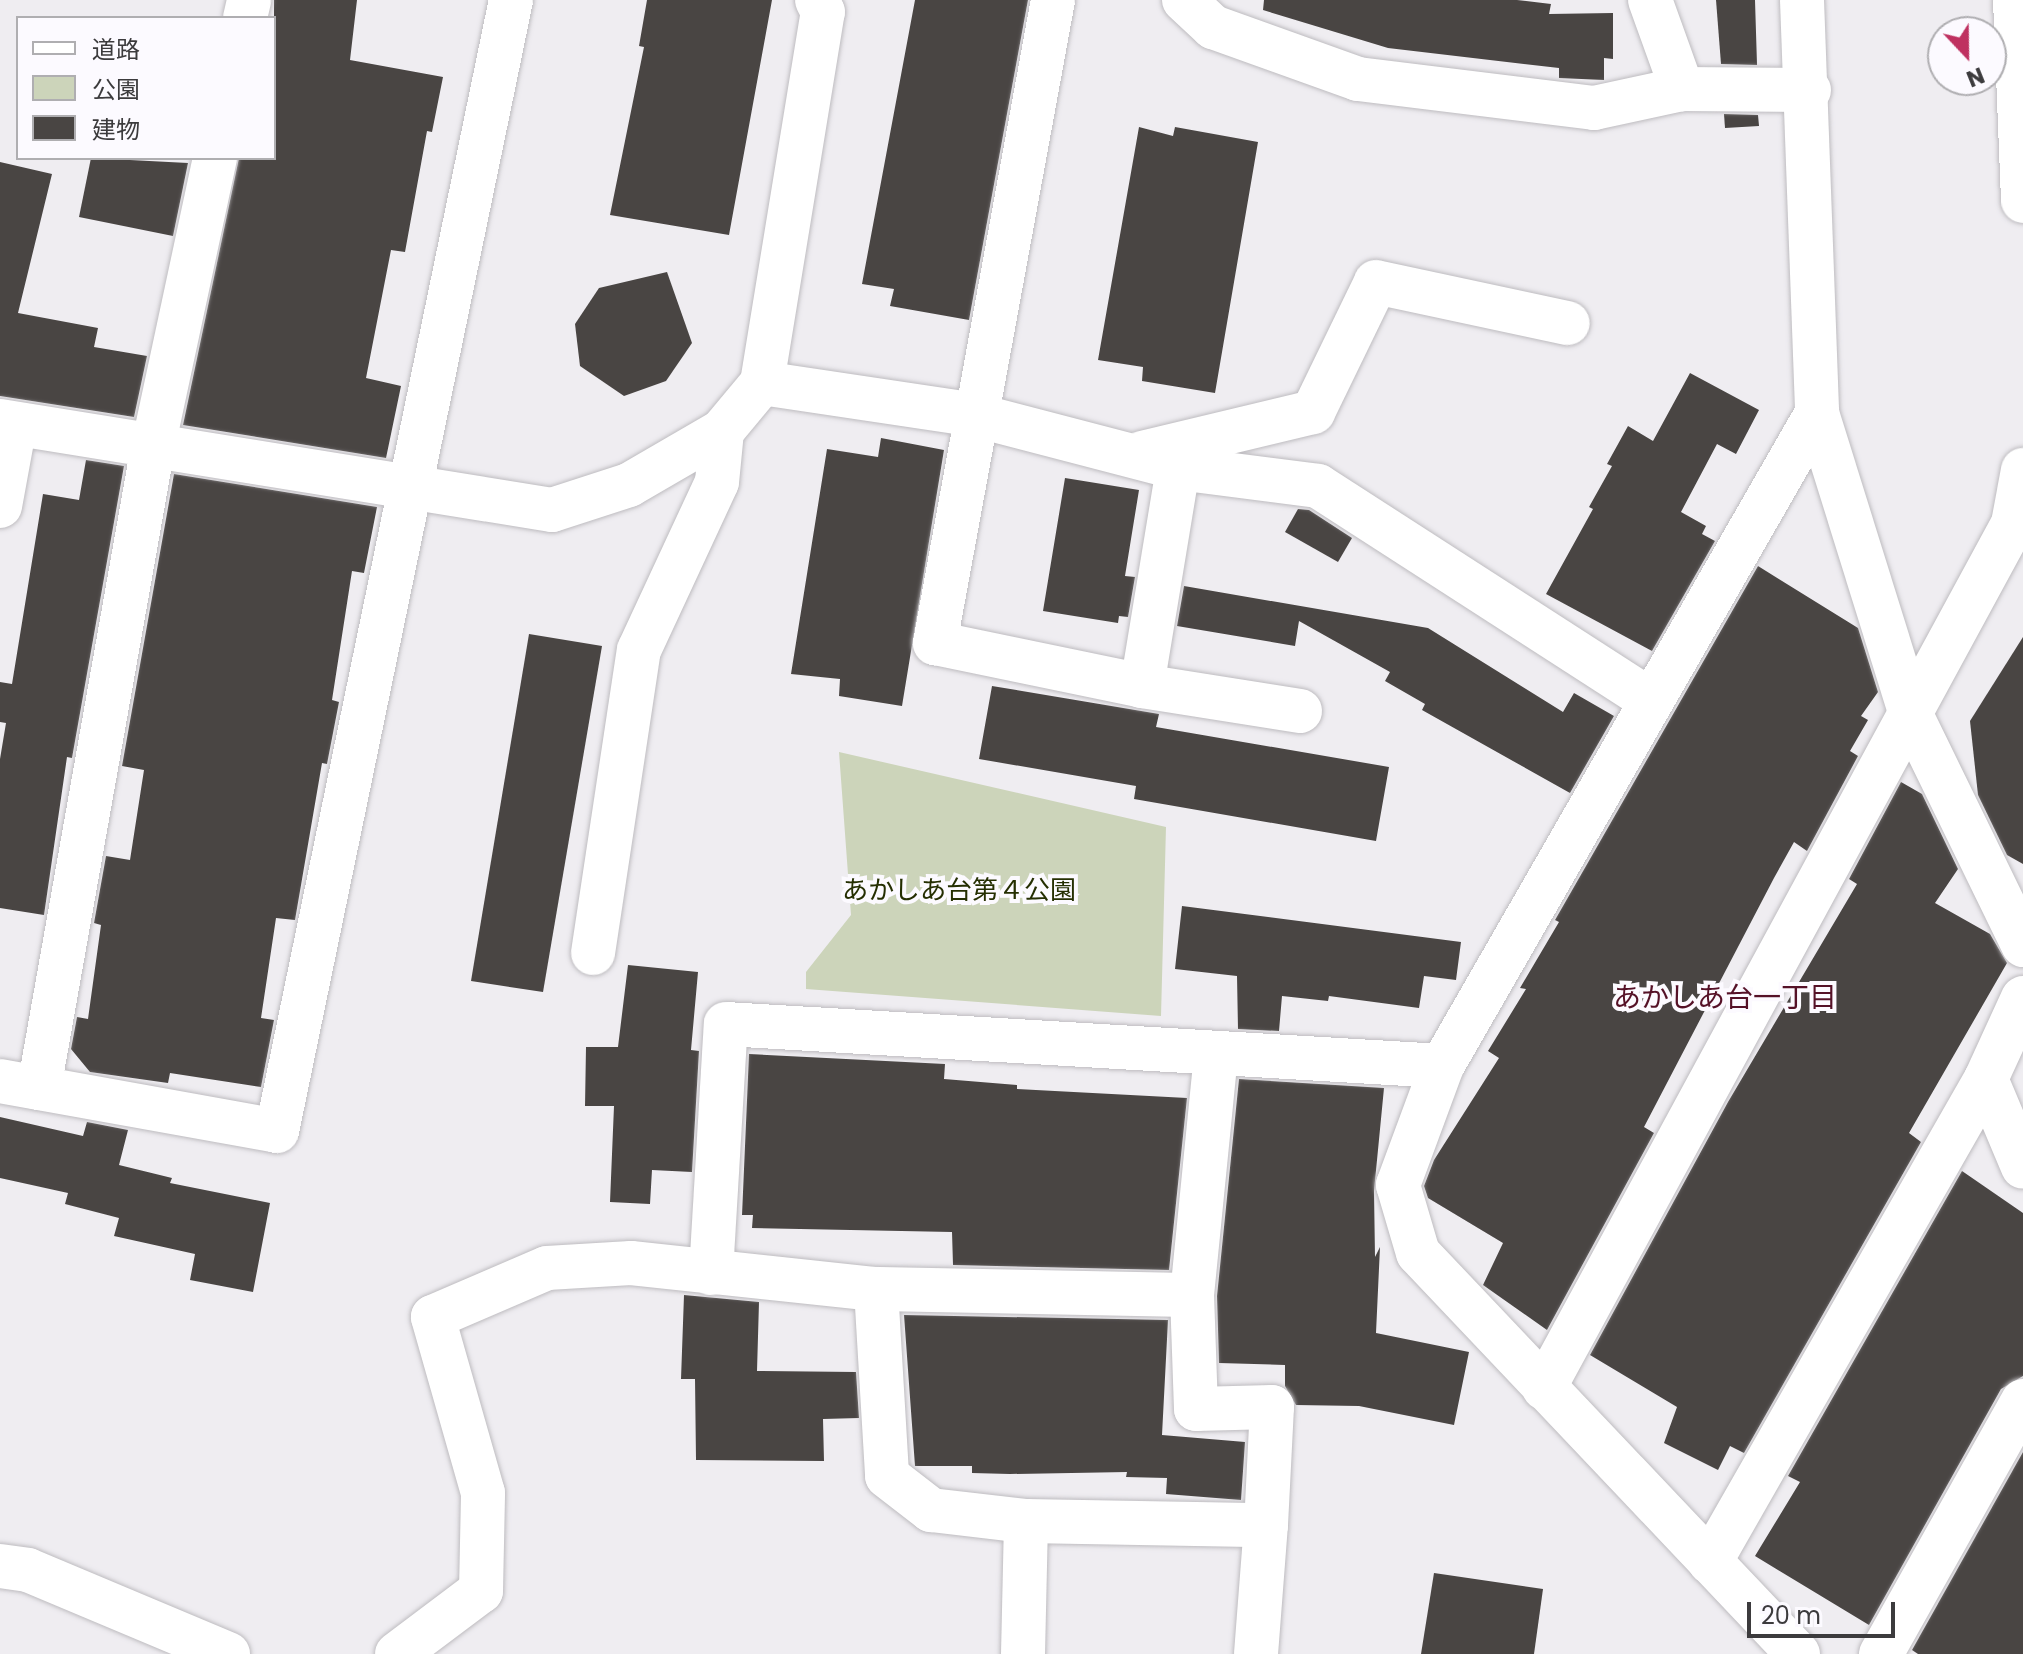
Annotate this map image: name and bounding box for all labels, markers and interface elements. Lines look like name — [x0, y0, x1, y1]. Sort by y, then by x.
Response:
legend — [16, 16, 276, 160]
north arrow — [1927, 16, 2007, 96]
text: 道路 — [92, 33, 140, 66]
text: N — [1962, 59, 1989, 94]
text: 公園 — [92, 73, 140, 106]
text: 建物 — [92, 113, 140, 146]
park label: あかしあ台第４公園 — [842, 875, 1076, 907]
district label: あかしあ台一丁目 — [1613, 981, 1837, 1015]
scale bar — [1751, 1586, 1899, 1636]
text: 20 m — [1761, 1599, 1821, 1632]

